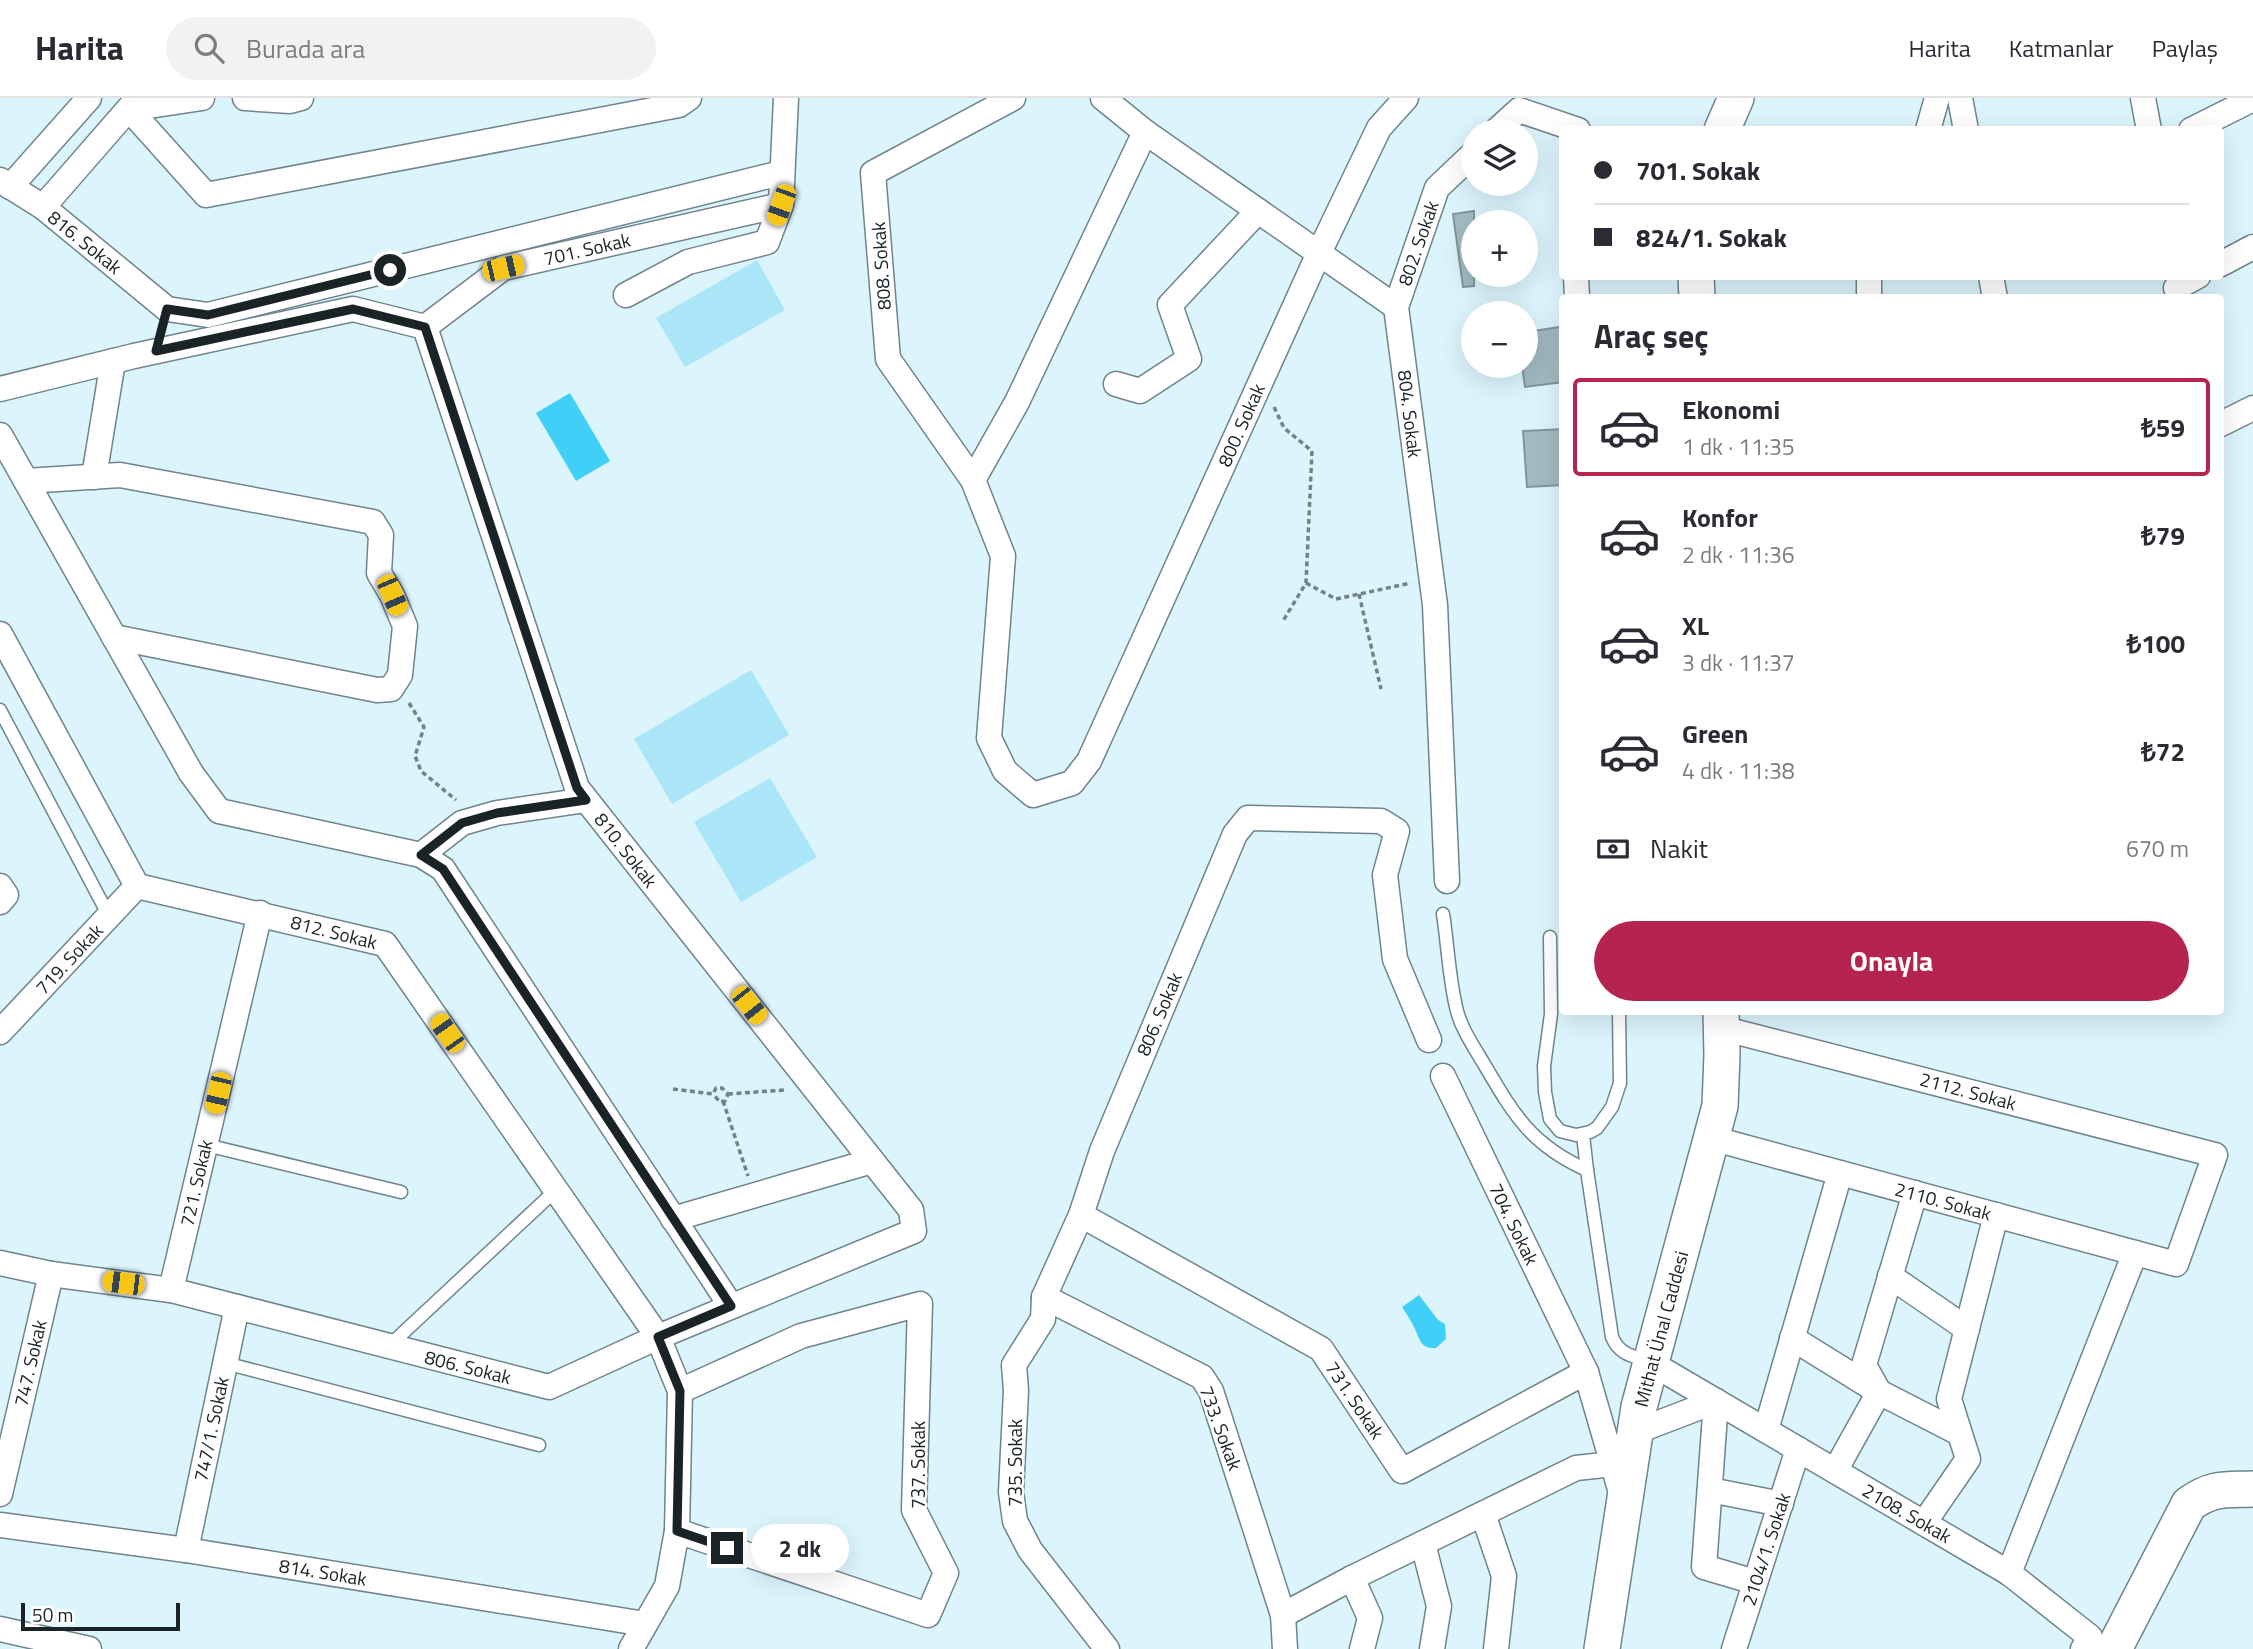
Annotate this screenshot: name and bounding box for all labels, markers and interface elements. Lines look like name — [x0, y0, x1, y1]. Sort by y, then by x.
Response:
search box — [166, 17, 656, 80]
text: Harita — [35, 23, 124, 73]
icon: search — [190, 29, 228, 67]
text: Burada ara — [246, 29, 365, 68]
text: Harita — [1908, 30, 1971, 66]
text: Katmanlar — [2009, 30, 2114, 66]
text: Paylaş — [2152, 30, 2218, 66]
map controls — [1461, 119, 1538, 378]
button: layers — [1461, 119, 1538, 196]
text: 701. Sokak — [1636, 151, 1760, 190]
car — [764, 182, 799, 228]
street label: 802. Sokak — [1389, 196, 1446, 289]
street label: 816. Sokak — [42, 203, 129, 281]
button: + — [1461, 210, 1538, 287]
text: 824/1. Sokak — [1636, 218, 1787, 257]
street label: 808. Sokak — [863, 221, 898, 311]
street label: 701. Sokak — [541, 224, 633, 273]
car — [481, 253, 526, 283]
route start — [374, 254, 406, 286]
button: − — [1461, 301, 1538, 378]
text: Araç seç — [1594, 312, 1709, 360]
street label: 804. Sokak — [1391, 368, 1430, 459]
street label: 800. Sokak — [1209, 379, 1272, 471]
text: Ekonomi — [1682, 390, 1780, 429]
icon: car — [1598, 396, 1661, 459]
text: ₺59 — [2141, 408, 2185, 447]
text: 1 dk · 11:35 — [1682, 429, 1795, 464]
text: Konfor — [1682, 498, 1758, 537]
icon: car — [1598, 504, 1661, 567]
text: ₺79 — [2141, 516, 2185, 555]
text: 2 dk · 11:36 — [1682, 537, 1795, 572]
car — [375, 572, 410, 618]
text: XL — [1682, 606, 1709, 645]
icon: car — [1598, 612, 1661, 675]
text: ₺100 — [2126, 624, 2185, 663]
text: 3 dk · 11:37 — [1682, 645, 1795, 680]
text: Green — [1682, 714, 1748, 753]
icon: car — [1598, 720, 1661, 783]
text: ₺72 — [2141, 732, 2185, 771]
text: 4 dk · 11:38 — [1682, 753, 1795, 788]
street label: 810. Sokak — [588, 806, 665, 893]
text: Nakit — [1650, 829, 1708, 868]
icon: cash — [1594, 830, 1632, 868]
text: 670 m — [2126, 831, 2189, 866]
street label: 812. Sokak — [288, 907, 380, 956]
street label: 719. Sokak — [28, 917, 109, 1001]
button: Onayla — [1594, 921, 2189, 1001]
street label: 806. Sokak — [1128, 968, 1189, 1060]
car — [728, 982, 771, 1028]
car — [427, 1010, 468, 1056]
street label: 2112. Sokak — [1917, 1064, 2020, 1117]
car — [204, 1070, 233, 1116]
street label: 721. Sokak — [171, 1137, 220, 1229]
street label: 2110. Sokak — [1892, 1174, 1995, 1227]
street label: 704. Sokak — [1482, 1178, 1547, 1270]
street label: Mithat Ünal Caddesi — [1626, 1248, 1695, 1410]
car — [101, 1270, 146, 1296]
street label: 747. Sokak — [5, 1317, 54, 1409]
street label: 806. Sokak — [422, 1342, 514, 1391]
street label: 731. Sokak — [1319, 1355, 1392, 1444]
street label: 747/1. Sokak — [185, 1374, 236, 1484]
street label: 733. Sokak — [1193, 1381, 1250, 1474]
street label: 735. Sokak — [1000, 1419, 1029, 1507]
street label: 737. Sokak — [903, 1421, 932, 1509]
street label: 2108. Sokak — [1857, 1475, 1957, 1550]
street label: 2104/1. Sokak — [1734, 1489, 1797, 1609]
callout: 2 dk — [752, 1524, 850, 1572]
text: 2 dk — [779, 1531, 821, 1566]
route end — [711, 1532, 743, 1564]
street label: 814. Sokak — [277, 1550, 369, 1593]
scale bar — [21, 1600, 180, 1632]
text: 50 m — [32, 1600, 73, 1629]

